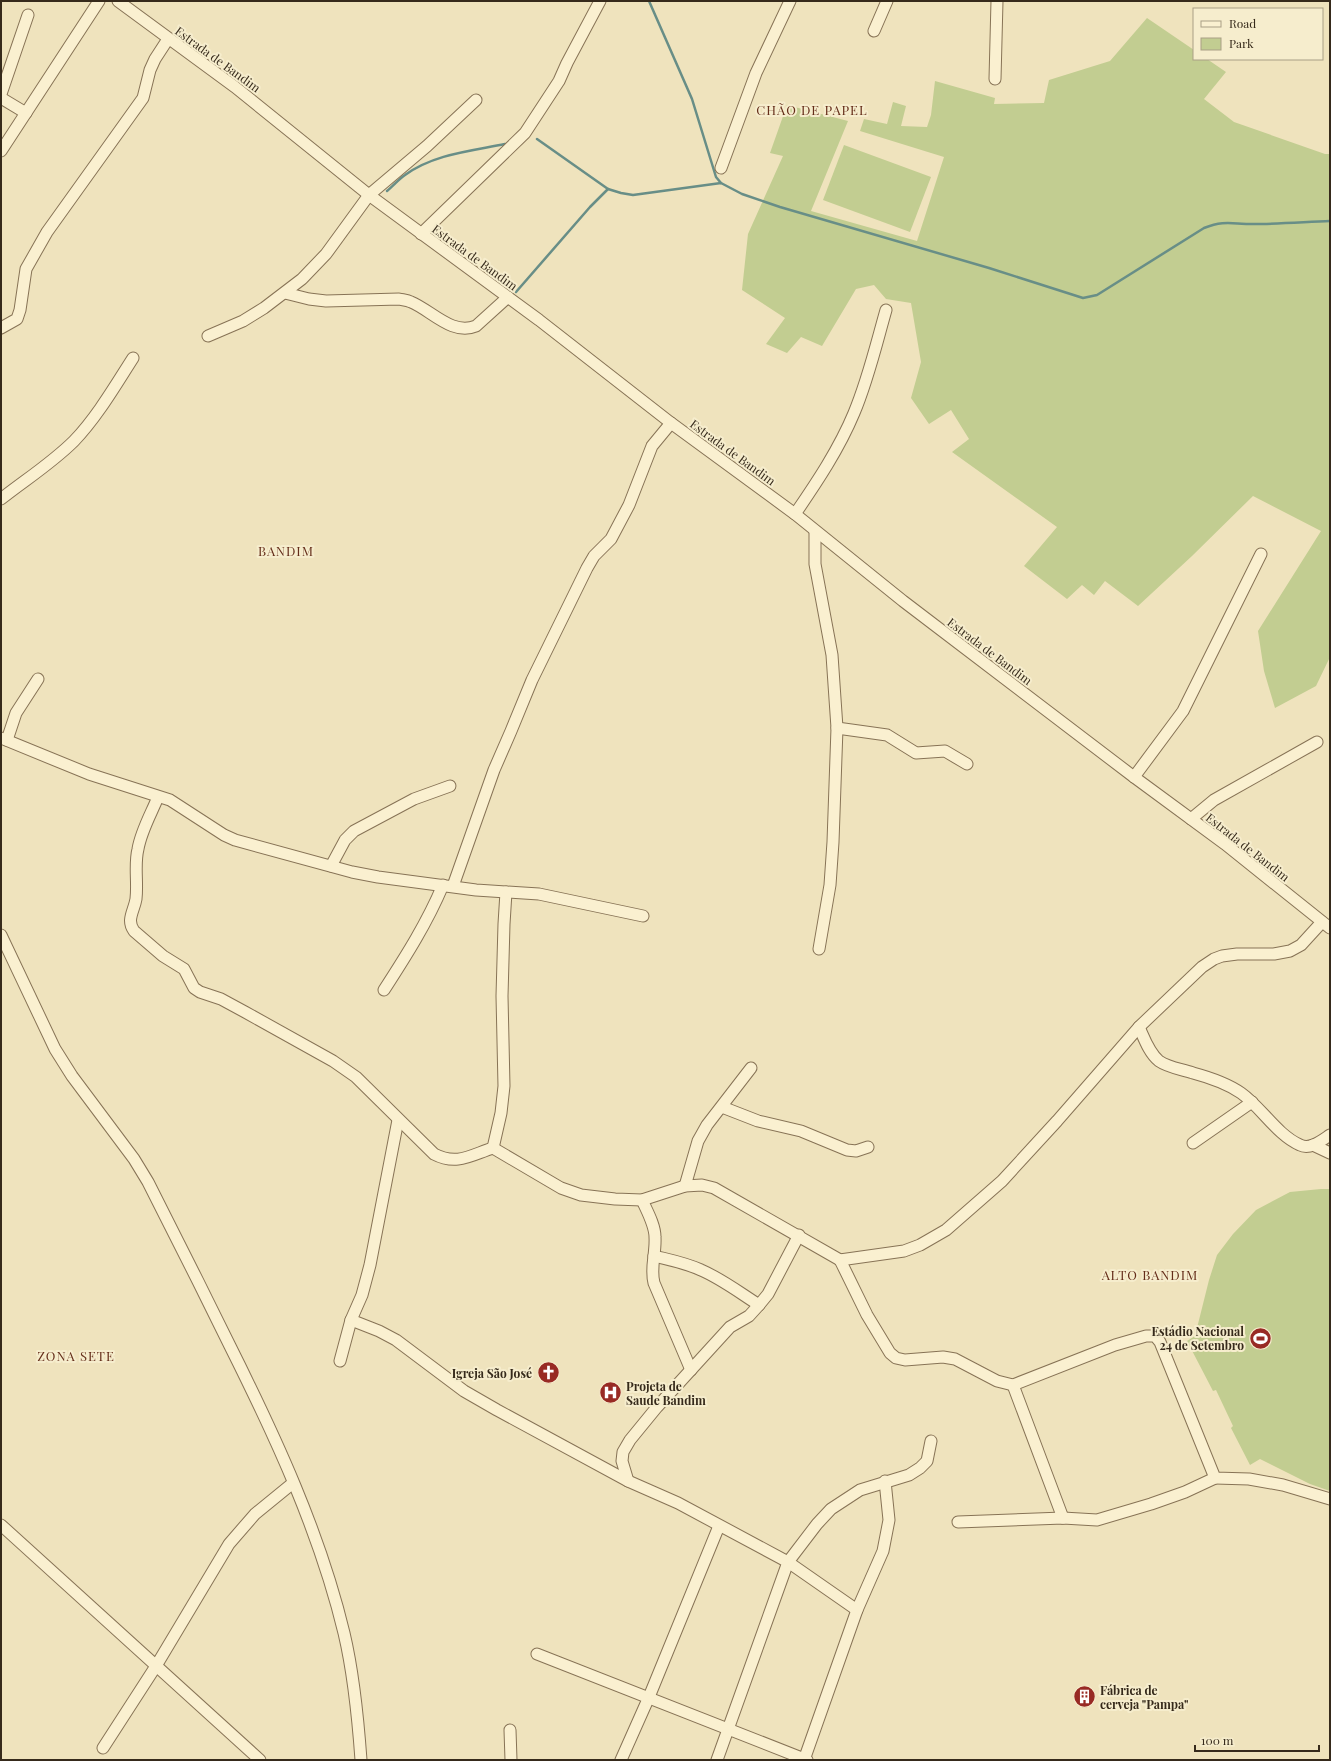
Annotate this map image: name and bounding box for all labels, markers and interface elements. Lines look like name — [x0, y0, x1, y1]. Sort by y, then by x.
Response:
legend — [1193, 8, 1323, 60]
text: Road — [1229, 15, 1256, 31]
street label: Estrada de Bandim — [172, 23, 264, 96]
text: Park — [1229, 35, 1254, 51]
district label: CHÃO DE PAPEL — [756, 101, 868, 118]
street label: Estrada de Bandim — [429, 221, 521, 294]
street label: Estrada de Bandim — [687, 416, 779, 489]
district label: BANDIM — [258, 542, 314, 559]
street label: Estrada de Bandim — [945, 614, 1036, 688]
street label: Estrada de Bandim — [1203, 809, 1293, 885]
district label: ALTO BANDIM — [1101, 1266, 1198, 1283]
place label: Estádio Nacional 24 de Setembro — [1151, 1323, 1244, 1353]
sports icon: Estádio Nacional 24 de Setembro — [1247, 1325, 1273, 1351]
district label: ZONA SETE — [37, 1347, 115, 1364]
church icon: Igreja São José — [535, 1360, 561, 1386]
place label: Igreja São José — [452, 1365, 532, 1381]
place label: Projeta de Saude Bandim — [626, 1378, 706, 1408]
hospital icon: Projeta de Saude Bandim — [598, 1380, 624, 1406]
place label: Fábrica de cerveja "Pampa" — [1100, 1682, 1188, 1712]
building icon: Fábrica de cerveja "Pampa" — [1072, 1684, 1098, 1710]
scale bar — [1195, 1727, 1319, 1753]
text: 100 m — [1201, 1732, 1234, 1748]

